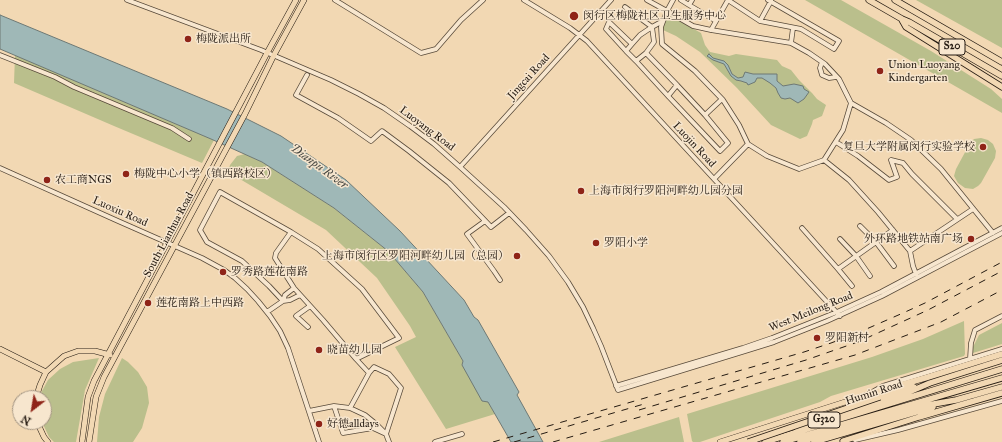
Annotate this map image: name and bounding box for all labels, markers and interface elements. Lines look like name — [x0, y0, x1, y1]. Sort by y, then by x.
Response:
place label: 闵行区梅陇社区卫生服务中心 — [583, 9, 726, 23]
marker: 闵行区梅陇社区卫生服务中心 — [568, 10, 580, 22]
place label: 梅陇派出所 — [196, 32, 251, 46]
marker: 梅陇派出所 — [183, 34, 193, 44]
road number: S20 — [939, 39, 965, 55]
street label: Jingcai Road — [505, 52, 553, 102]
place label: Union Luoyang Kindergarten — [888, 58, 960, 84]
marker: Union Luoyang Kindergarten — [875, 66, 885, 76]
street label: Luoyang Road — [397, 104, 457, 154]
street label: Luojin Road — [670, 120, 718, 170]
place label: 复旦大学附属闵行实验学校 — [843, 140, 975, 154]
water label: Dianpu River — [287, 141, 351, 193]
marker: 复旦大学附属闵行实验学校 — [978, 142, 988, 152]
place label: 梅陇中心小学（镇西路校区） — [134, 167, 277, 181]
marker: 梅陇中心小学（镇西路校区） — [121, 169, 131, 179]
place label: 农工商NGS — [55, 173, 112, 187]
marker: 农工商NGS — [42, 175, 52, 185]
place label: 上海市闵行罗阳河畔幼儿园分园 — [589, 184, 743, 198]
marker: 上海市闵行罗阳河畔幼儿园分园 — [576, 186, 586, 196]
street label: South Lianhua Road — [141, 190, 197, 280]
street label: Luoxiu Road — [90, 194, 150, 230]
place label: 外环路地铁站南广场 — [864, 232, 963, 246]
marker: 外环路地铁站南广场 — [966, 234, 976, 244]
place label: 罗阳小学 — [604, 236, 648, 250]
marker: 罗阳小学 — [591, 238, 601, 248]
place label: 上海市闵行区罗阳河畔幼儿园（总园） — [322, 249, 509, 263]
marker: 上海市闵行区罗阳河畔幼儿园（总园） — [512, 251, 522, 261]
place label: 罗秀路莲花南路 — [231, 265, 308, 279]
marker: 罗秀路莲花南路 — [218, 267, 228, 277]
street label: West Meilong Road — [767, 289, 855, 335]
place label: 莲花南路上中西路 — [156, 296, 244, 310]
marker: 莲花南路上中西路 — [143, 298, 153, 308]
place label: 罗阳新村 — [825, 331, 869, 345]
marker: 罗阳新村 — [812, 333, 822, 343]
place label: 晓苗幼儿园 — [327, 343, 382, 357]
marker: 晓苗幼儿园 — [314, 345, 324, 355]
street label: Humin Road — [844, 378, 904, 408]
north arrow — [12, 390, 52, 430]
text: N — [19, 412, 33, 428]
road number: G320 — [808, 412, 840, 428]
place label: 好德alldays — [327, 417, 379, 431]
marker: 好德alldays — [314, 419, 324, 429]

